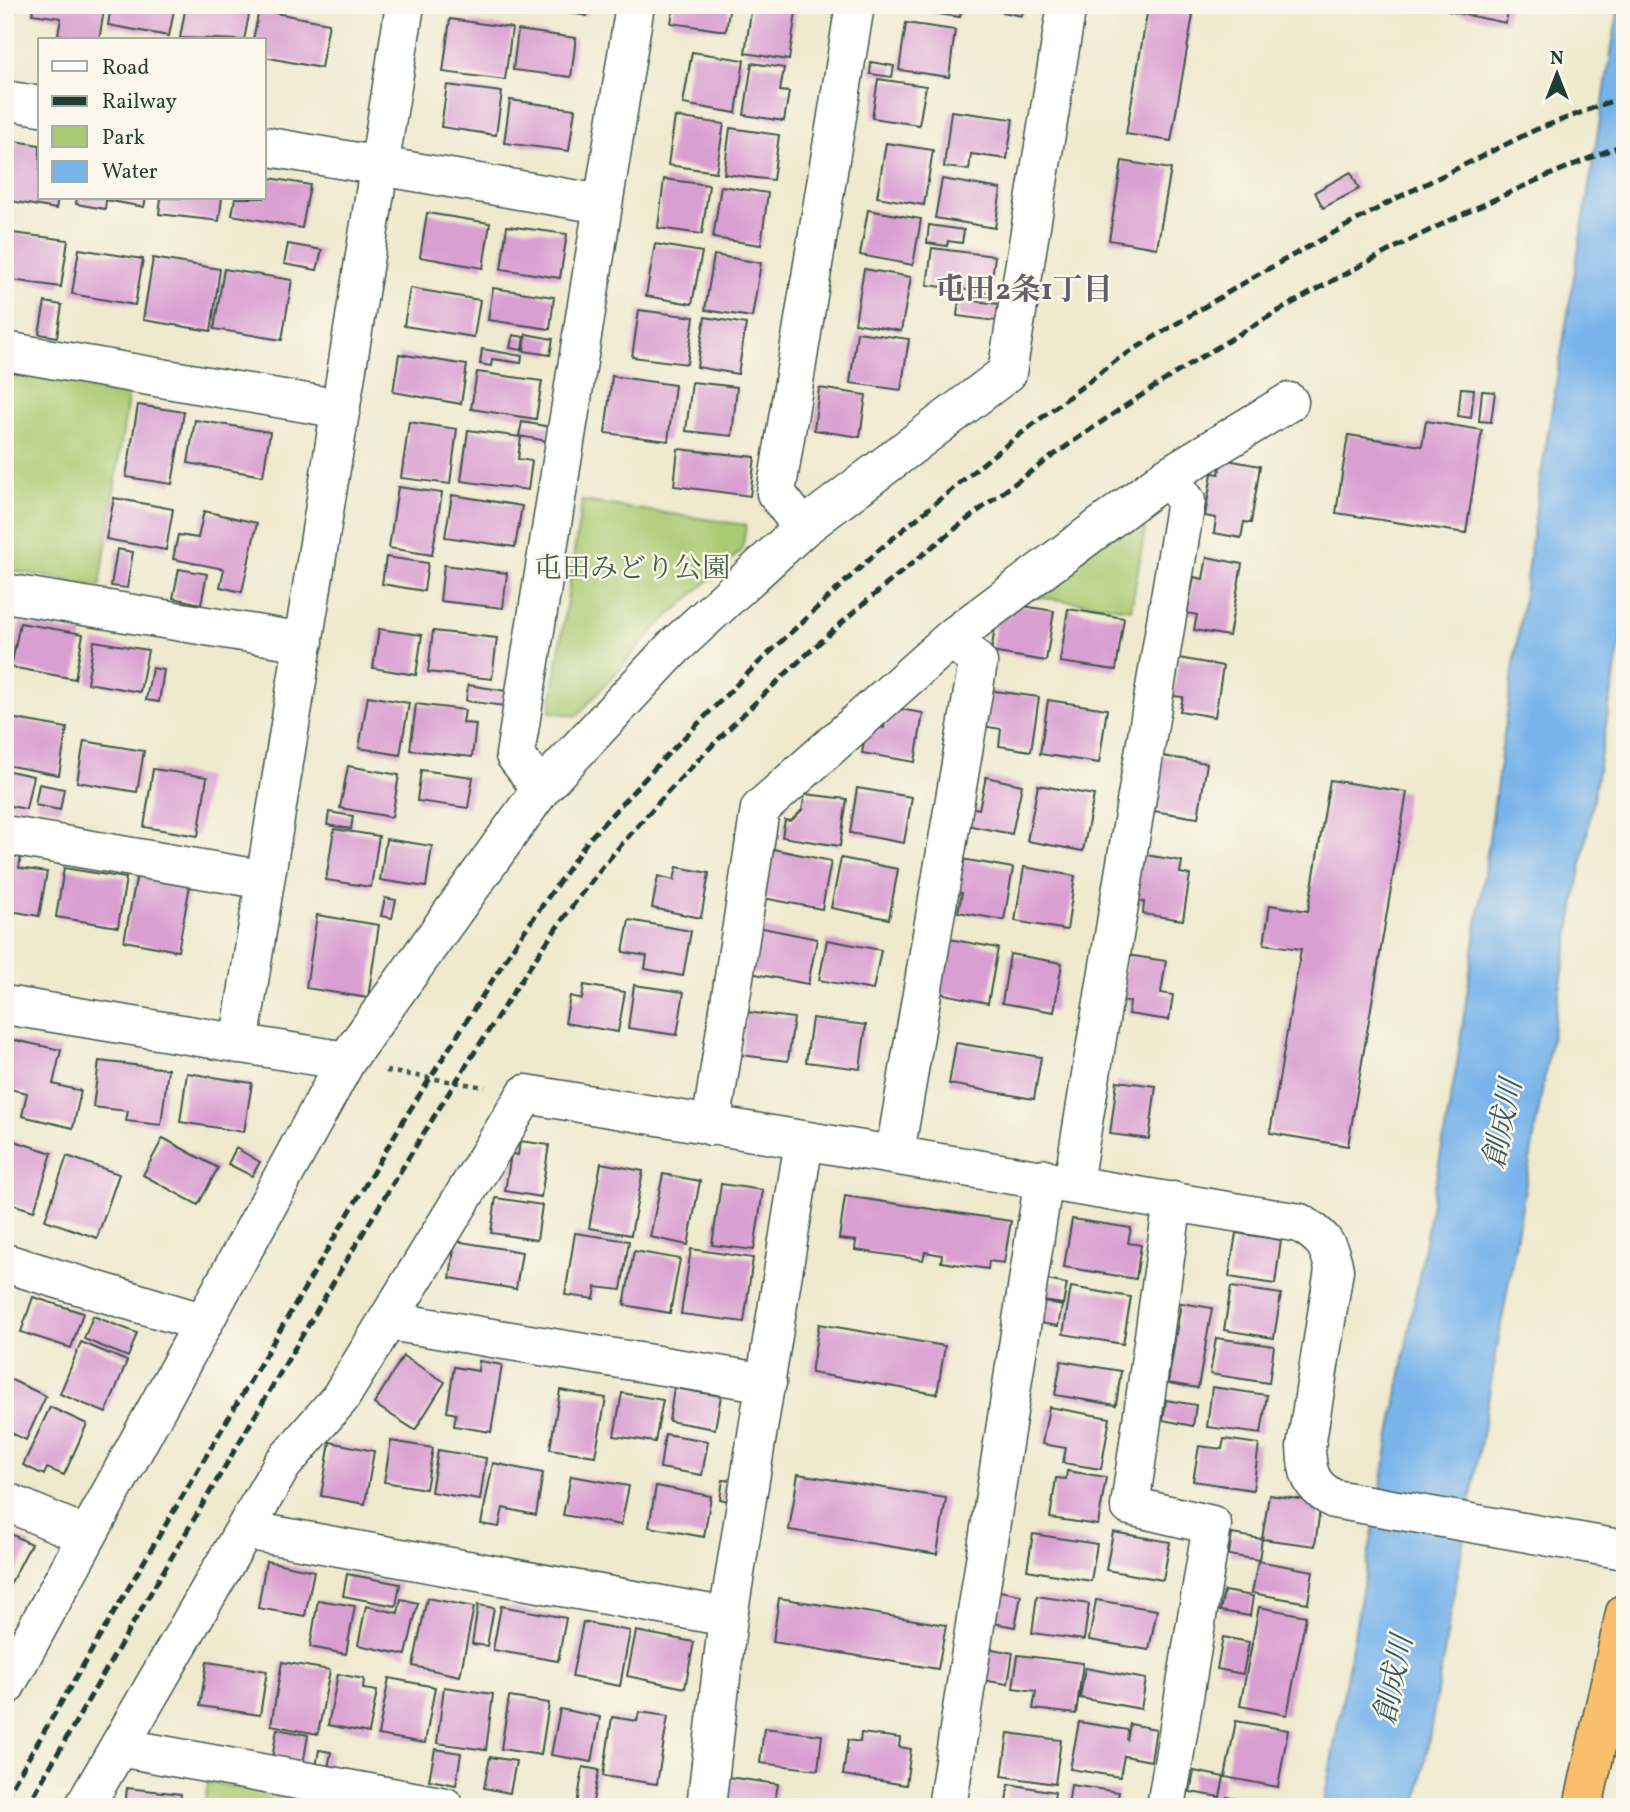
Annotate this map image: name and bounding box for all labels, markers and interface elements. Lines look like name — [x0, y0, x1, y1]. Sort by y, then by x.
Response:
legend — [38, 38, 266, 200]
north arrow — [1522, 38, 1592, 108]
text: N — [1550, 46, 1564, 72]
text: Road — [102, 54, 149, 83]
text: Railway — [102, 88, 178, 117]
text: Park — [102, 124, 145, 153]
text: Water — [102, 158, 158, 187]
district label: 屯田2条1丁目 — [935, 270, 1113, 312]
park label: 屯田みどり公園 — [534, 550, 730, 589]
water label: 創成川 — [1474, 1073, 1535, 1172]
water label: 創成川 — [1365, 1629, 1426, 1728]

